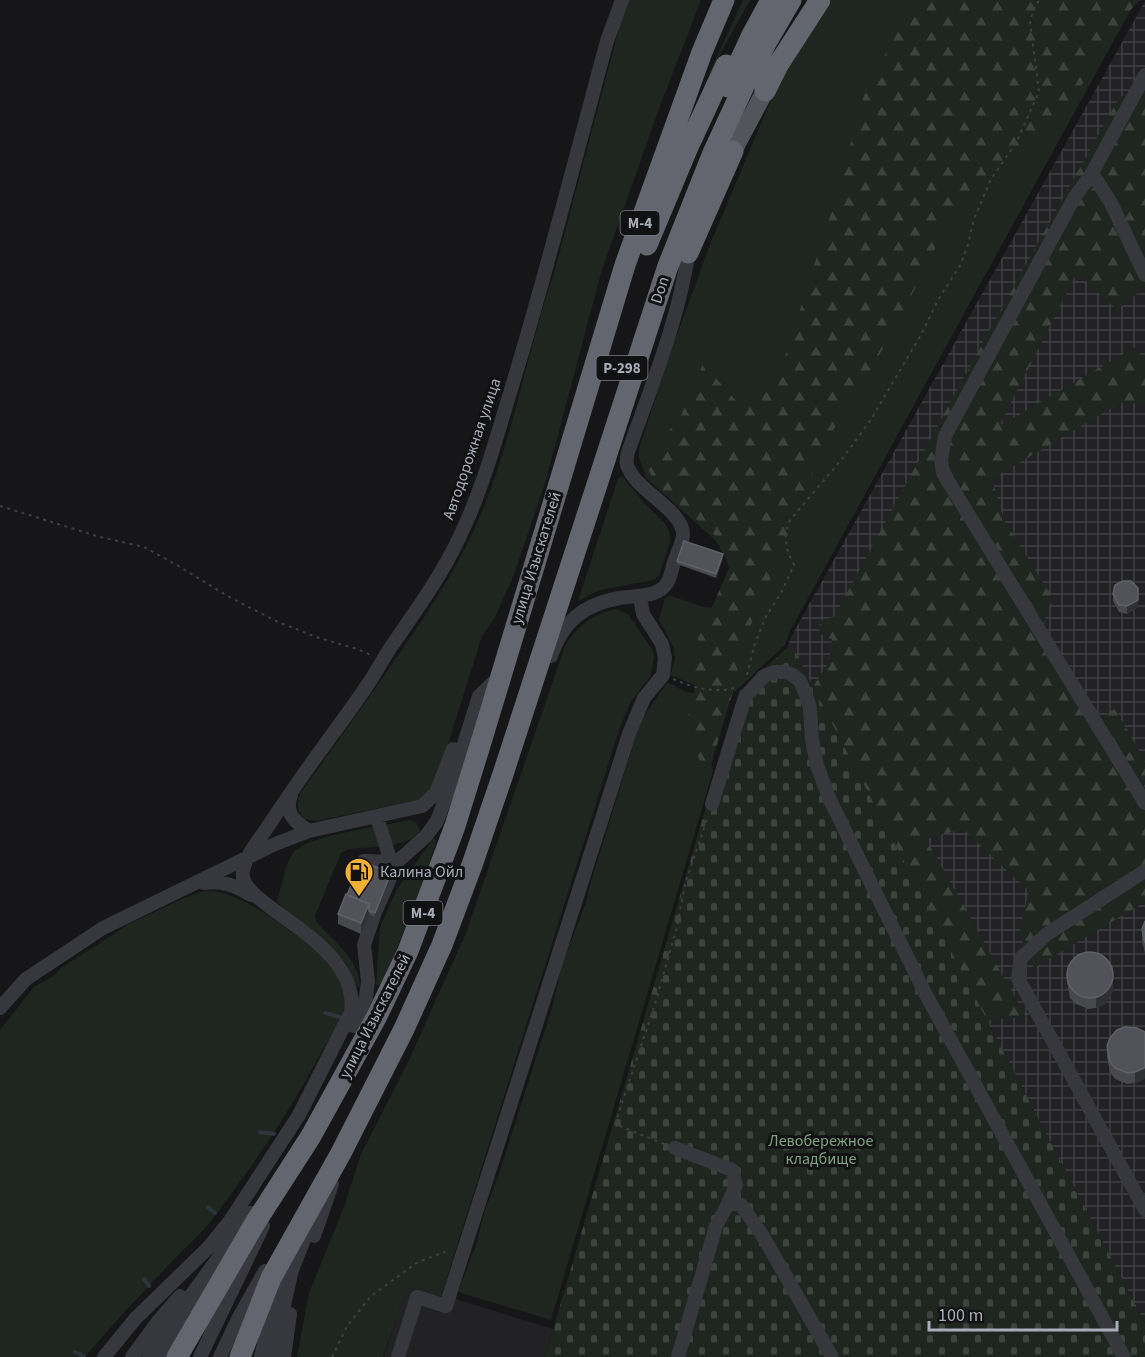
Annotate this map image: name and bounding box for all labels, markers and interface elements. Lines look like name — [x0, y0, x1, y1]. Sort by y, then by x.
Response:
road number: М-4 — [620, 211, 660, 235]
street label: Don — [645, 274, 675, 306]
road number: Р-298 — [596, 356, 648, 380]
street label: Автодорожная улица — [437, 375, 507, 523]
street label: улица Изыскателей — [505, 489, 567, 627]
fuel station icon: Калина Ойл — [343, 856, 375, 898]
place label: Калина Ойл — [380, 861, 463, 883]
road number: М-4 — [404, 901, 442, 925]
street label: улица Изыскателей — [334, 950, 416, 1082]
park label: Левобережное кладбище — [769, 1130, 873, 1170]
scale bar — [929, 1294, 1116, 1332]
text: 100 m — [938, 1303, 983, 1328]

